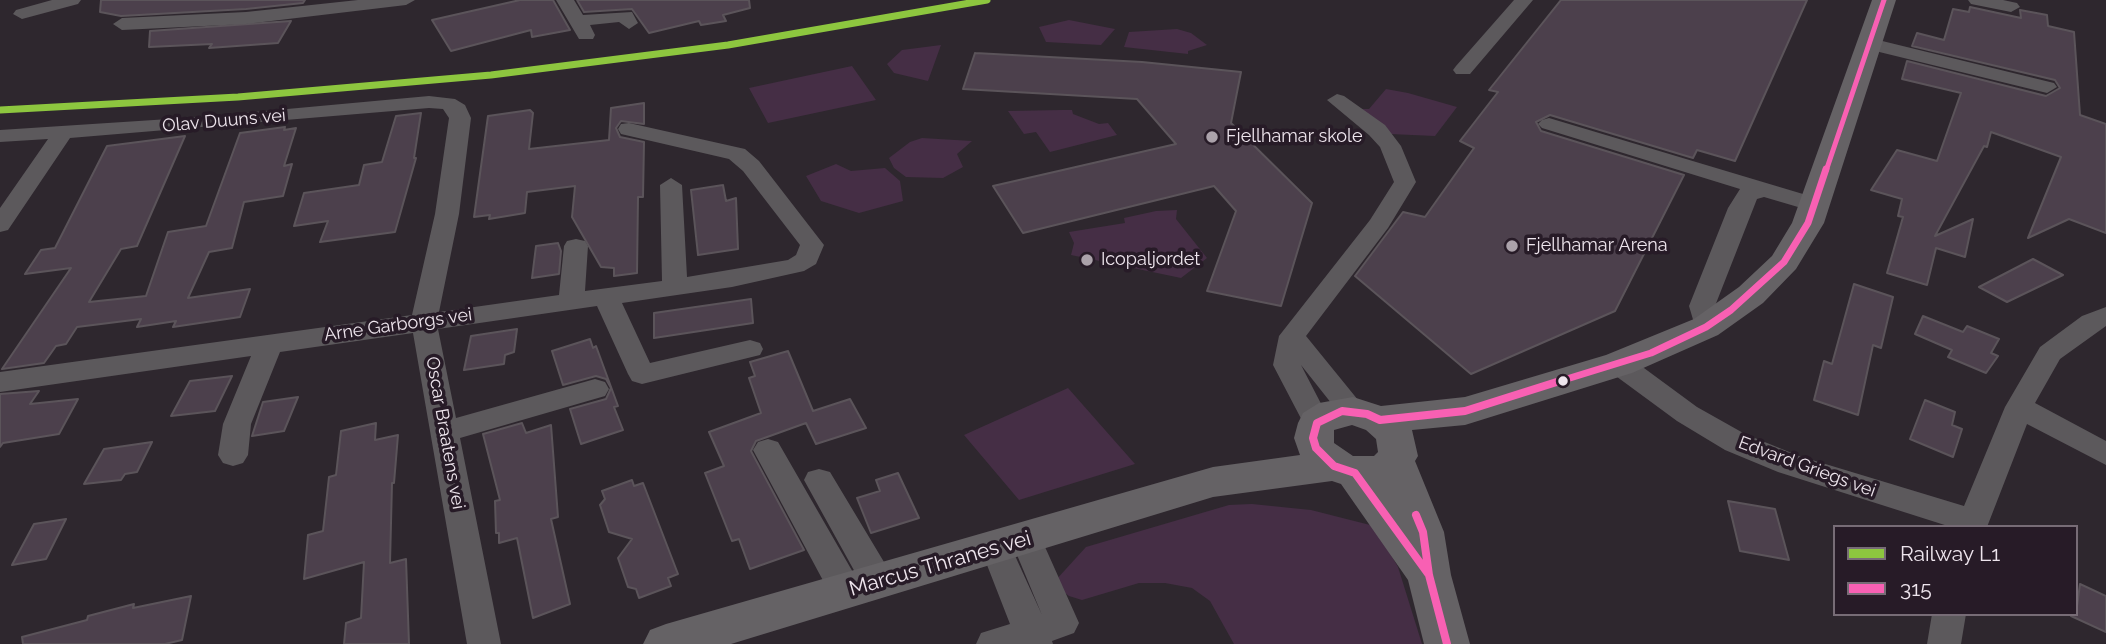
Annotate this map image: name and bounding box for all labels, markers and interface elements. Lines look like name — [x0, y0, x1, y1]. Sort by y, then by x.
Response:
street label: Olav Duuns vei — [161, 105, 287, 137]
place label: Fjellhamar skole — [1226, 126, 1362, 148]
marker: Fjellhamar skole — [1204, 129, 1220, 145]
place label: Fjellhamar Arena — [1526, 235, 1668, 257]
marker: Fjellhamar Arena — [1504, 238, 1520, 254]
place label: Icopaljordet — [1101, 249, 1200, 271]
marker: Icopaljordet — [1079, 252, 1095, 268]
street label: Arne Garborgs vei — [323, 304, 473, 346]
street label: Oscar Braatens vei — [421, 355, 469, 511]
unlabelled marker — [1556, 374, 1570, 388]
street label: Edvard Griegs vei — [1735, 432, 1879, 502]
legend — [1833, 525, 2078, 616]
street label: Marcus Thranes vei — [846, 526, 1034, 602]
text: Railway L1 — [1900, 541, 2000, 566]
text: 315 — [1900, 576, 1932, 601]

